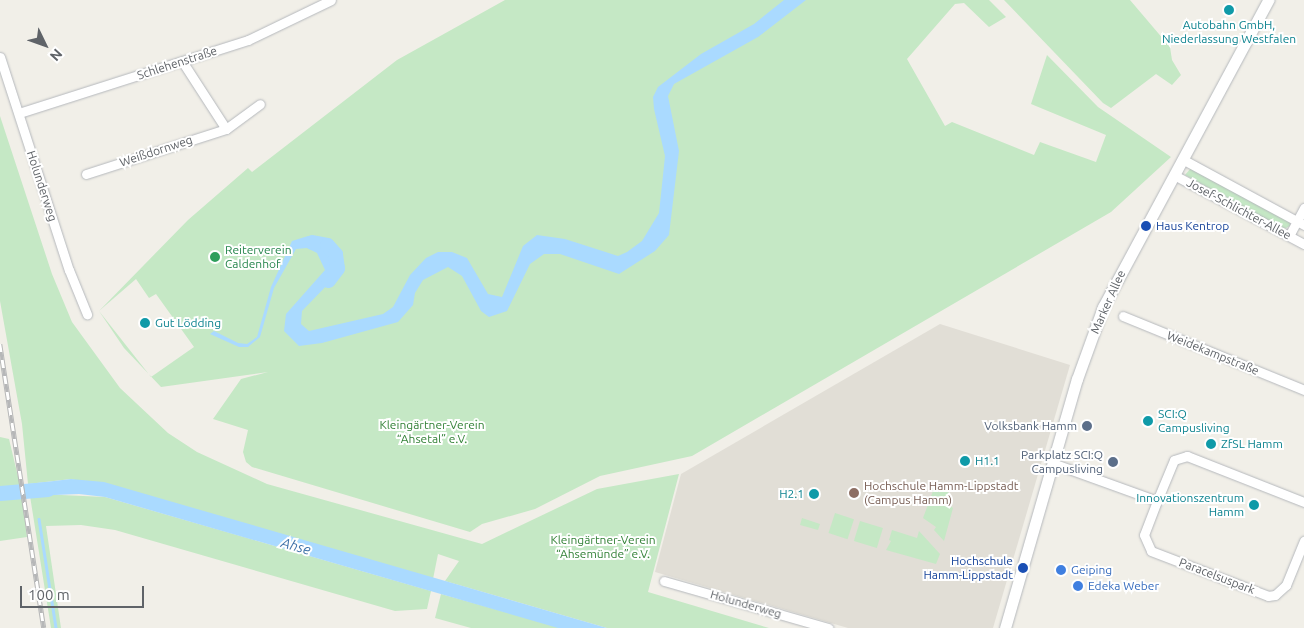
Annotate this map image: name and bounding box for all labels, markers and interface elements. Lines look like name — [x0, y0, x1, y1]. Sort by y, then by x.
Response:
marker: Autobahn GmbH, Niederlassung Westfalen — [1223, 4, 1235, 16]
place label: Autobahn GmbH, Niederlassung Westfalen — [1162, 18, 1296, 46]
north arrow — [20, 20, 70, 70]
street label: Schlehenstraße — [135, 43, 219, 83]
text: N — [47, 46, 66, 64]
street label: Weißdornweg — [118, 132, 194, 170]
street label: Holunderweg — [24, 149, 60, 223]
street label: Josef-Schlichter-Allee — [1184, 175, 1294, 243]
place label: Haus Kentrop — [1156, 219, 1229, 233]
marker: Haus Kentrop — [1140, 220, 1152, 232]
place label: Reiterverein Caldenhof — [225, 243, 292, 271]
marker: Reiterverein Caldenhof — [209, 251, 221, 263]
street label: Marker Allee — [1088, 268, 1128, 336]
place label: Gut Lödding — [155, 316, 221, 330]
marker: Gut Lödding — [139, 317, 151, 329]
street label: Weidekampstraße — [1165, 328, 1261, 378]
place label: SCI:Q Campusliving — [1158, 407, 1230, 435]
marker: SCI:Q Campusliving — [1142, 415, 1154, 427]
park label: Kleingärtner-Verein “Ahsetal” e.V. — [379, 418, 485, 446]
place label: Volksbank Hamm — [984, 419, 1077, 433]
marker: Volksbank Hamm — [1081, 420, 1093, 432]
place label: ZfSL Hamm — [1221, 437, 1283, 451]
marker: ZfSL Hamm — [1205, 438, 1217, 450]
place label: Parkplatz SCI:Q Campusliving — [1021, 448, 1103, 476]
place label: H1.1 — [975, 454, 1000, 468]
marker: H1.1 — [959, 455, 971, 467]
marker: Parkplatz SCI:Q Campusliving — [1107, 456, 1119, 468]
place label: Hochschule Hamm-Lippstadt (Campus Hamm) — [864, 479, 1018, 507]
place label: H2.1 — [779, 487, 804, 501]
marker: Hochschule Hamm-Lippstadt (Campus Hamm) — [848, 487, 860, 499]
marker: H2.1 — [808, 488, 820, 500]
place label: Innovationszentrum Hamm — [1136, 491, 1244, 519]
marker: Innovationszentrum Hamm — [1248, 499, 1260, 511]
park label: Kleingärtner-Verein “Ahsemünde” e.V. — [550, 533, 656, 561]
water label: Ahse — [279, 534, 313, 558]
place label: Hochschule Hamm-Lippstadt — [923, 554, 1013, 582]
street label: Paracelsuspark — [1177, 555, 1257, 597]
marker: Hochschule Hamm-Lippstadt — [1017, 562, 1029, 574]
place label: Geiping — [1071, 563, 1112, 577]
marker: Geiping — [1055, 564, 1067, 576]
scale bar — [22, 576, 146, 608]
place label: Edeka Weber — [1088, 579, 1159, 593]
marker: Edeka Weber — [1072, 580, 1084, 592]
text: 100 m — [28, 586, 70, 603]
street label: Holunderweg — [709, 587, 783, 621]

